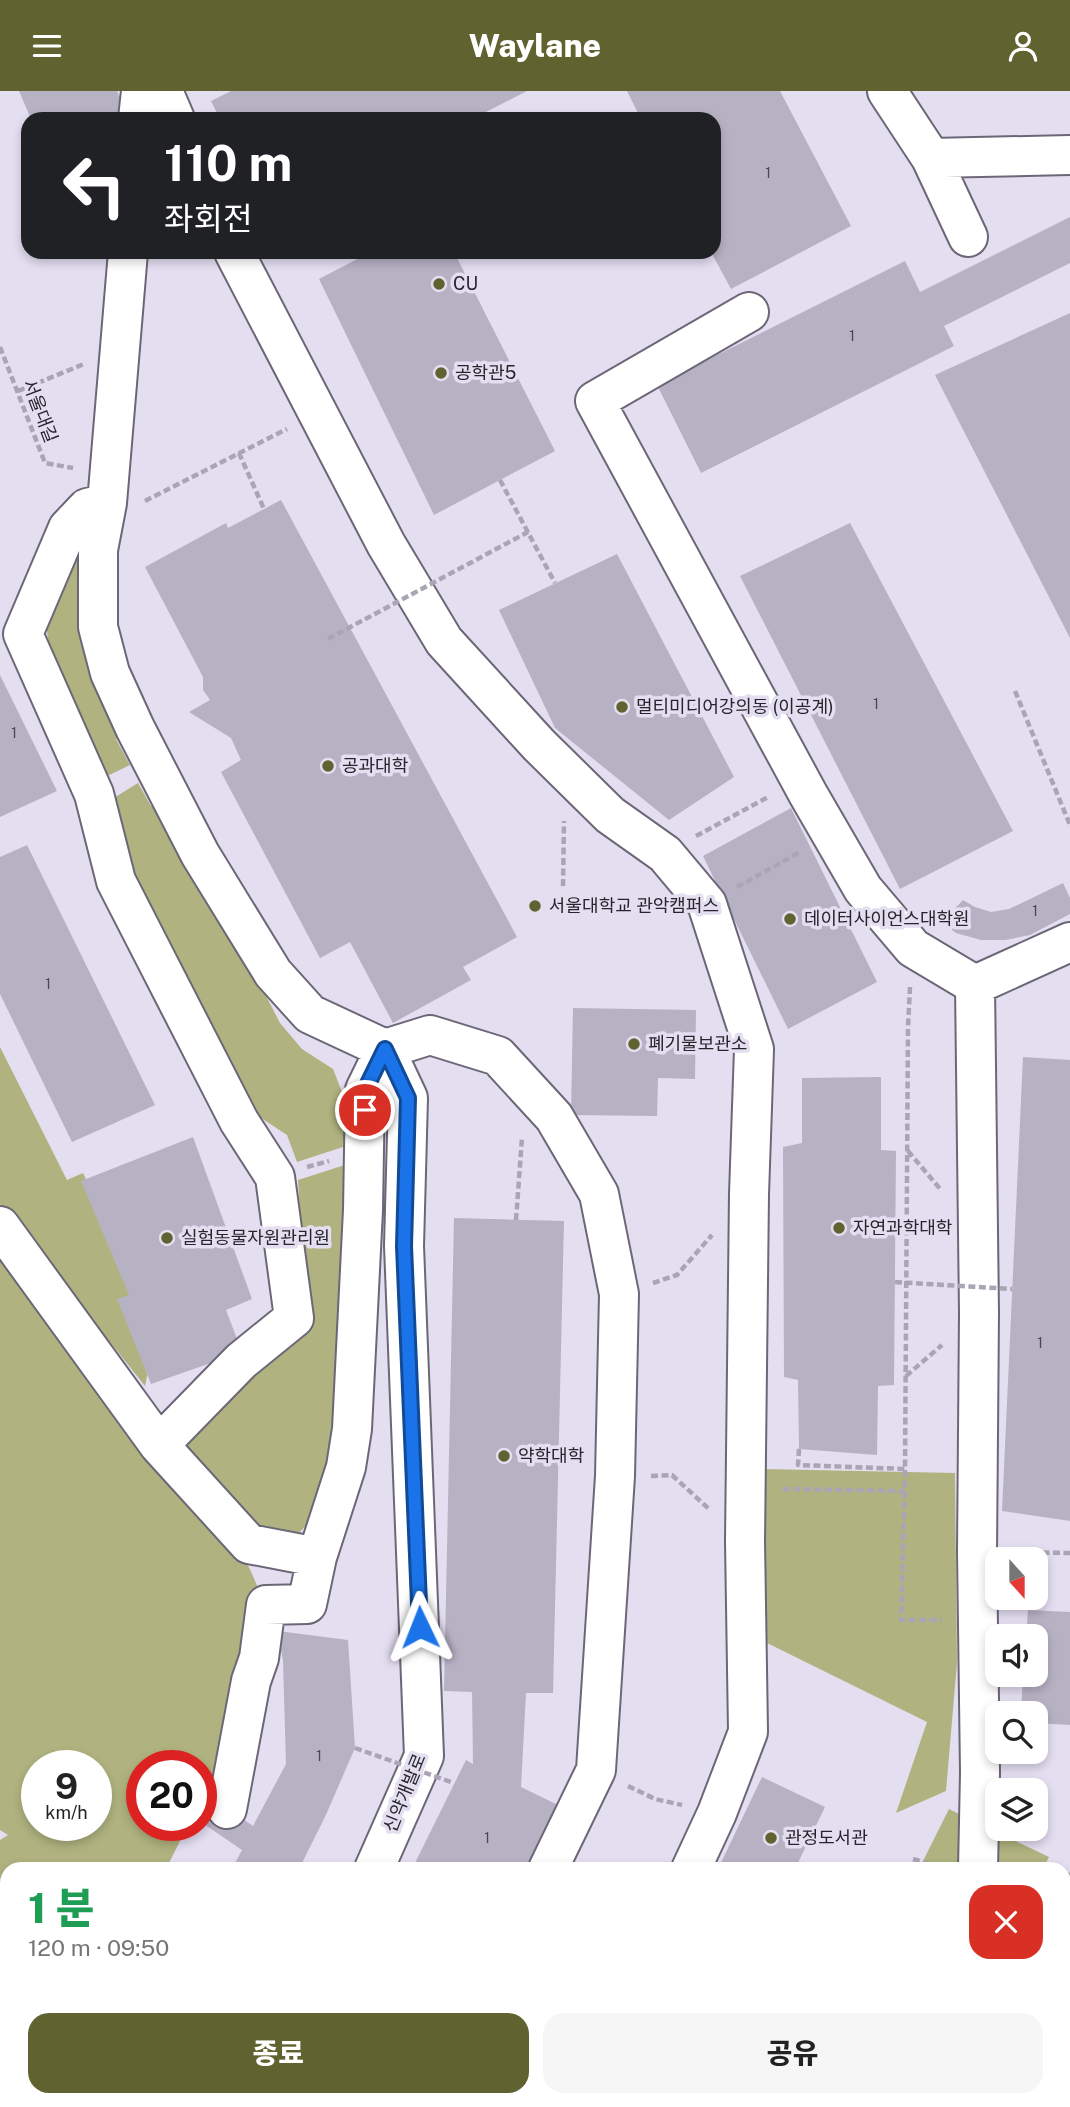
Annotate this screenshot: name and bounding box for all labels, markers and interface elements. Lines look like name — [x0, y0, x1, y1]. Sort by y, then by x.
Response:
icon: menu — [28, 27, 66, 65]
text: Waylane — [469, 27, 601, 64]
icon: person — [1004, 27, 1042, 65]
text: 110 m — [164, 134, 292, 192]
icon: left — [49, 140, 140, 231]
house number: 1 — [765, 165, 771, 181]
text: 좌회전 — [164, 200, 252, 237]
place label: CU — [453, 273, 478, 294]
marker: CU — [431, 276, 447, 292]
house number: 1 — [849, 328, 855, 344]
place label: 공학관5 — [455, 362, 516, 383]
marker: 공학관5 — [433, 365, 449, 381]
street label: 서울대길 — [19, 376, 62, 446]
place label: 멀티미디어강의동 (이공계) — [636, 696, 834, 717]
house number: 1 — [873, 696, 879, 712]
marker: 멀티미디어강의동 (이공계) — [614, 699, 630, 715]
house number: 1 — [11, 725, 17, 741]
place label: 공과대학 — [342, 755, 408, 776]
marker: 공과대학 — [320, 758, 336, 774]
place label: 서울대학교 관악캠퍼스 — [549, 895, 719, 916]
marker: 서울대학교 관악캠퍼스 — [527, 898, 543, 914]
house number: 1 — [1032, 903, 1038, 919]
place label: 데이터사이언스대학원 — [804, 908, 970, 929]
marker: 데이터사이언스대학원 — [782, 911, 798, 927]
house number: 1 — [45, 976, 51, 992]
place label: 폐기물보관소 — [648, 1033, 747, 1054]
marker: 폐기물보관소 — [626, 1036, 642, 1052]
pin — [335, 1080, 395, 1140]
icon: arrive — [346, 1091, 384, 1129]
place label: 자연과학대학 — [853, 1217, 952, 1238]
marker: 자연과학대학 — [831, 1220, 847, 1236]
place label: 실험동물자원관리원 — [181, 1227, 330, 1248]
marker: 실험동물자원관리원 — [159, 1230, 175, 1246]
house number: 1 — [1037, 1335, 1043, 1351]
place label: 약학대학 — [518, 1445, 584, 1466]
marker: 약학대학 — [496, 1448, 512, 1464]
north arrow — [985, 1547, 1048, 1610]
map controls — [985, 1547, 1048, 1841]
position arrow — [383, 1590, 457, 1664]
button: sound — [985, 1624, 1048, 1687]
button: search — [985, 1701, 1048, 1764]
house number: 1 — [316, 1748, 322, 1764]
speed limit sign: 20 — [126, 1750, 217, 1841]
street label: 신약개발로 — [379, 1750, 430, 1835]
text: 9 — [55, 1766, 78, 1807]
button: layers — [985, 1778, 1048, 1841]
text: km/h — [45, 1802, 88, 1823]
place label: 관정도서관 — [785, 1827, 868, 1848]
house number: 1 — [484, 1830, 490, 1846]
marker: 관정도서관 — [763, 1830, 779, 1846]
text: 1 분 — [28, 1883, 94, 1932]
button: close — [969, 1885, 1043, 1959]
text: 120 m · 09:50 — [28, 1934, 169, 1961]
button: 종료 — [28, 2013, 529, 2093]
button: 공유 — [543, 2013, 1043, 2093]

